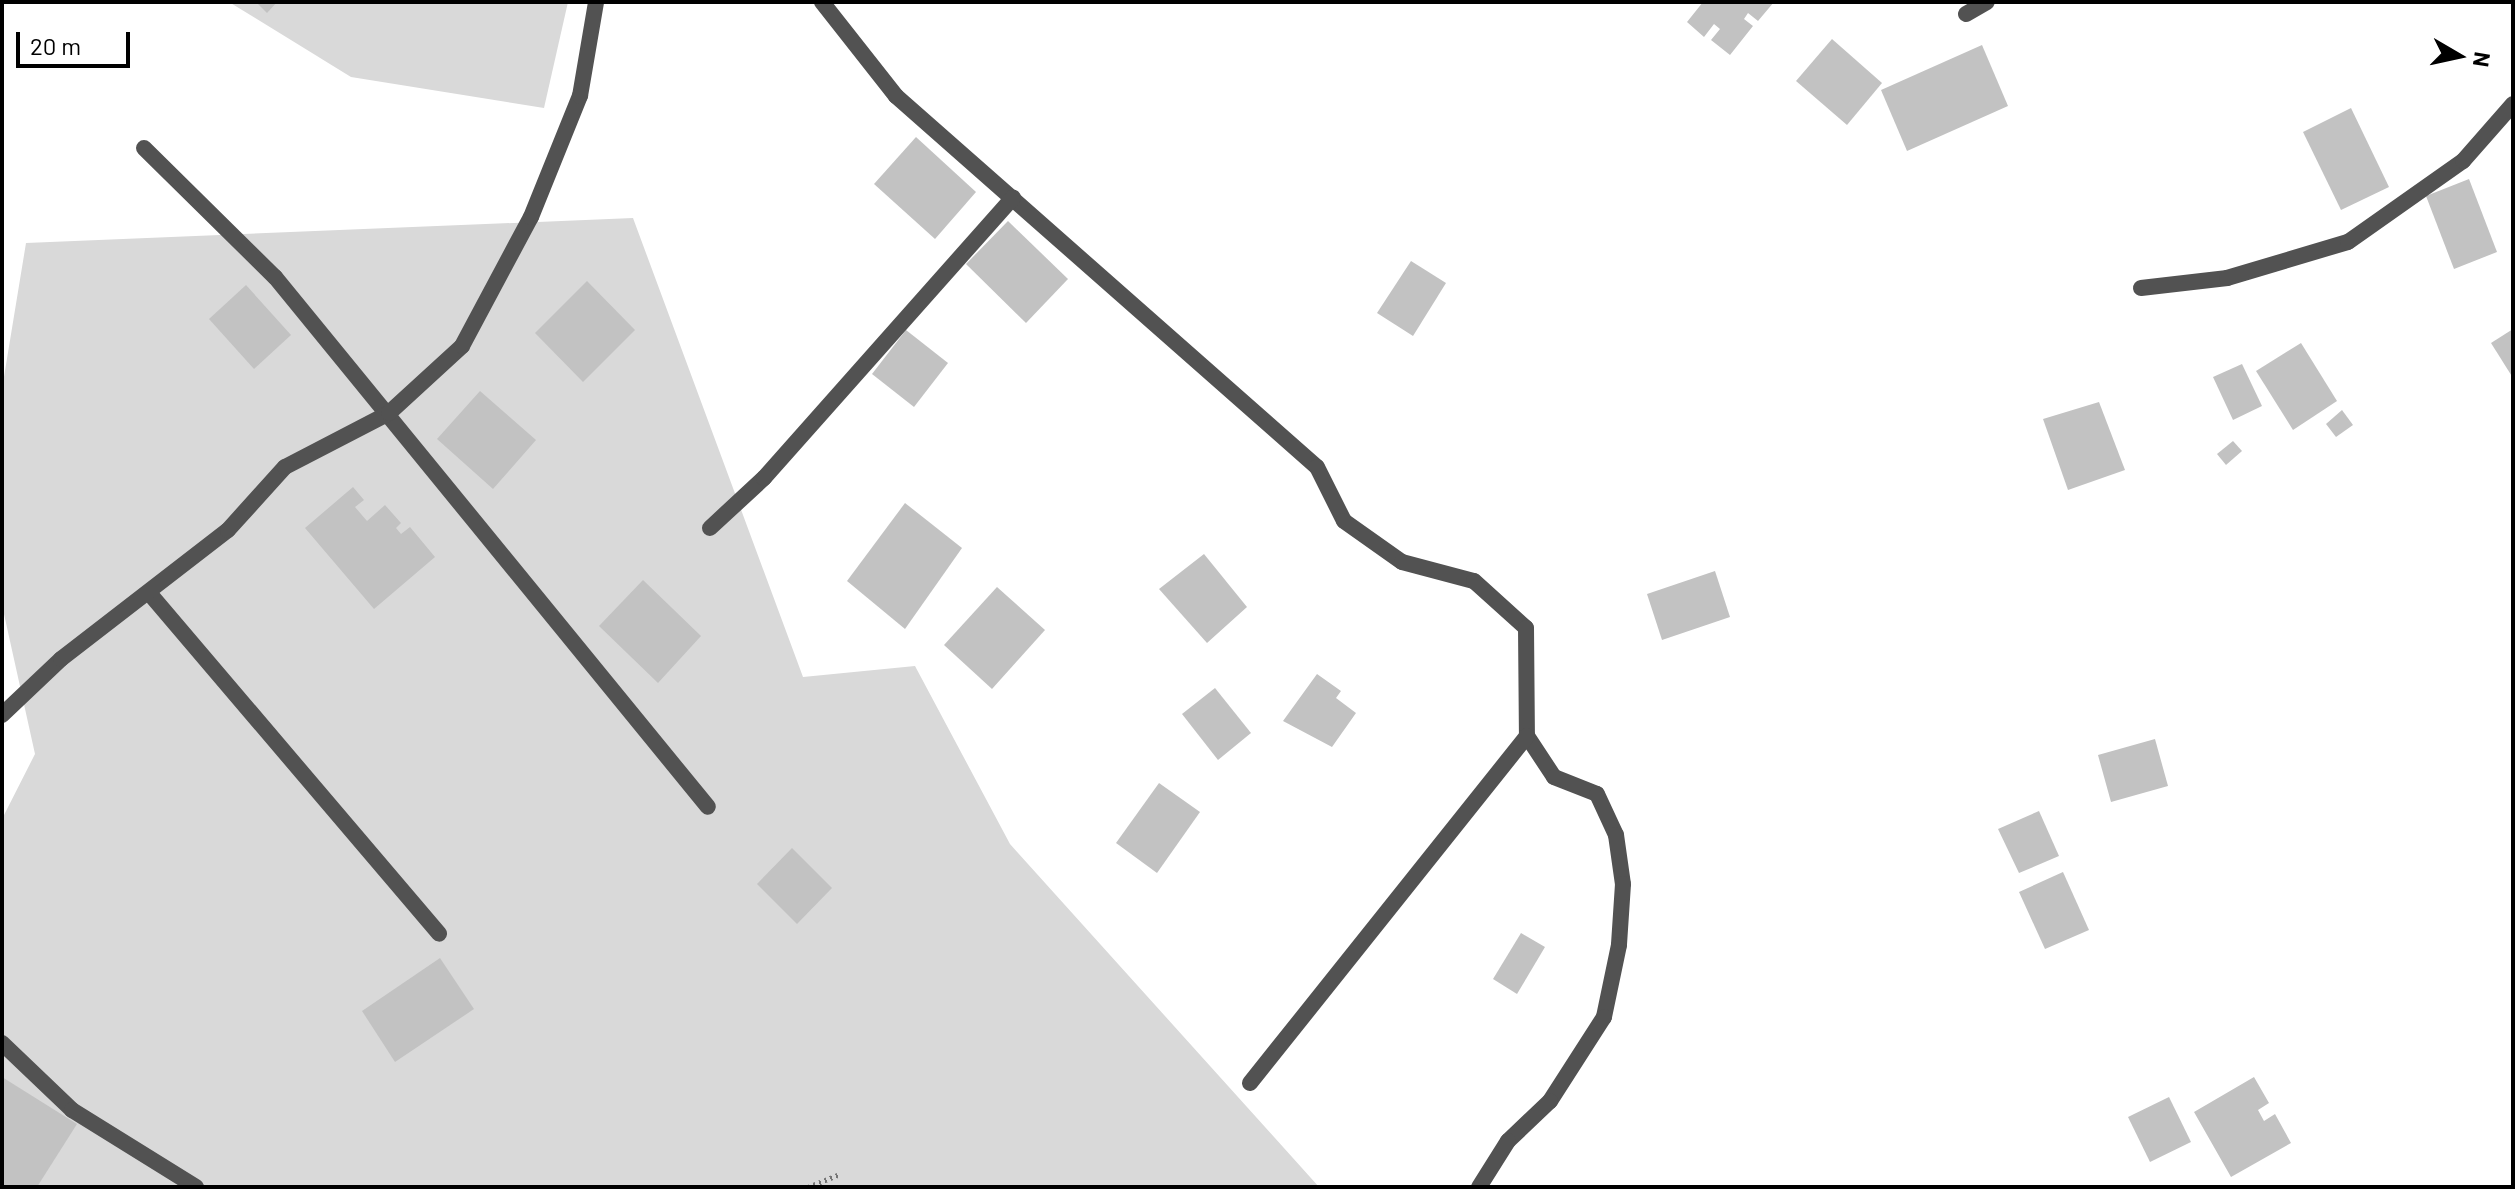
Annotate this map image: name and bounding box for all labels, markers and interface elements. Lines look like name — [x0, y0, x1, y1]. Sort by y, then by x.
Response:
scale bar — [20, 16, 134, 66]
north arrow — [2419, 16, 2499, 96]
text: 20 m — [30, 31, 81, 60]
text: N — [2469, 50, 2497, 69]

